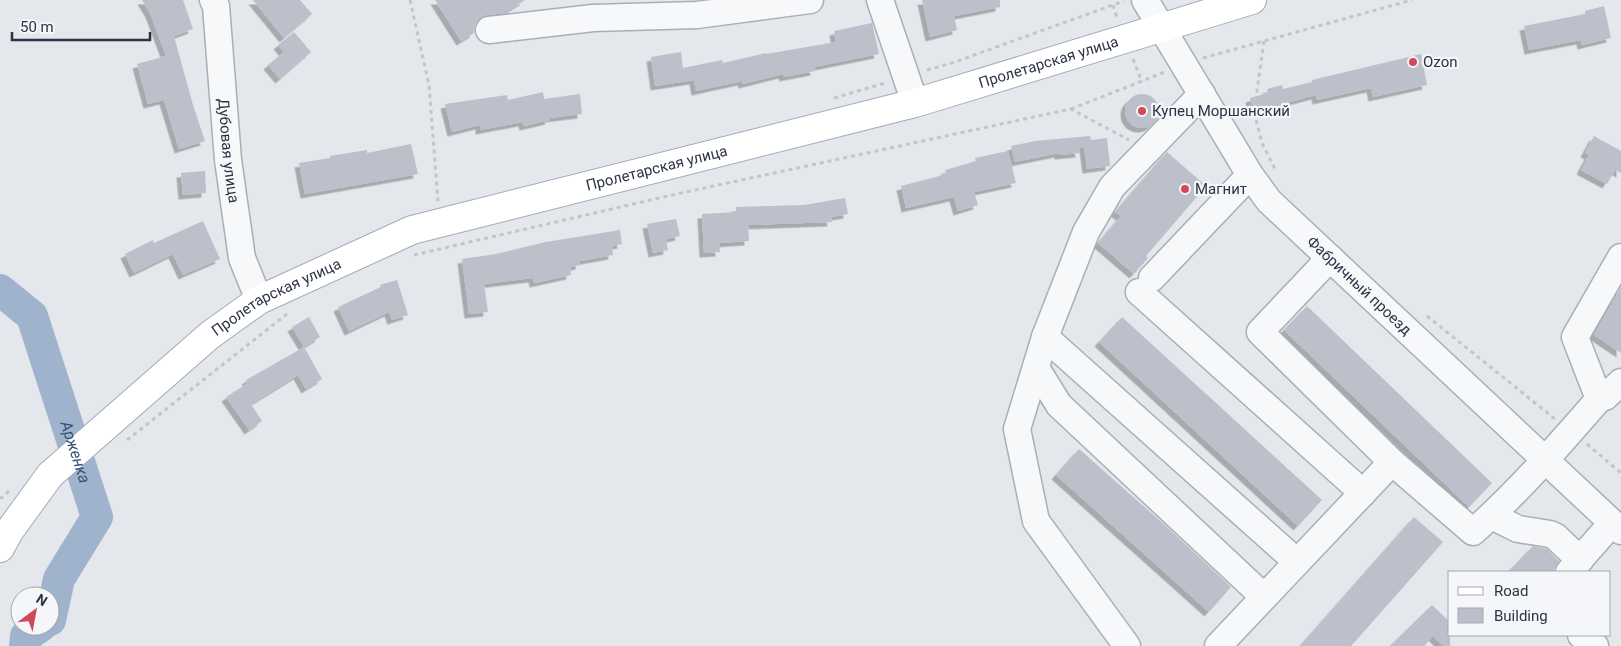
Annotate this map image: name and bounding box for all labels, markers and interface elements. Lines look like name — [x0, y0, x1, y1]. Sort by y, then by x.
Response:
scale bar — [12, 10, 150, 42]
text: 50 m — [20, 18, 54, 36]
street label: Пролетарская улица — [976, 32, 1120, 92]
place label: Ozon — [1423, 53, 1457, 71]
marker: Ozon — [1407, 56, 1419, 68]
street label: Дубовая улица — [214, 98, 243, 204]
place label: Купец Моршанский — [1152, 102, 1290, 120]
marker: Купец Моршанский — [1136, 105, 1148, 117]
street label: Пролетарская улица — [584, 142, 729, 195]
place label: Магнит — [1195, 180, 1247, 198]
marker: Магнит — [1179, 183, 1191, 195]
street label: Фабричный проезд — [1303, 232, 1415, 339]
street label: Пролетарская улица — [208, 255, 344, 340]
water label: Арженка — [56, 417, 94, 486]
legend — [1448, 571, 1611, 636]
text: Road — [1494, 582, 1528, 600]
north arrow — [10, 586, 60, 636]
text: N — [33, 591, 50, 609]
text: Building — [1494, 607, 1548, 625]

